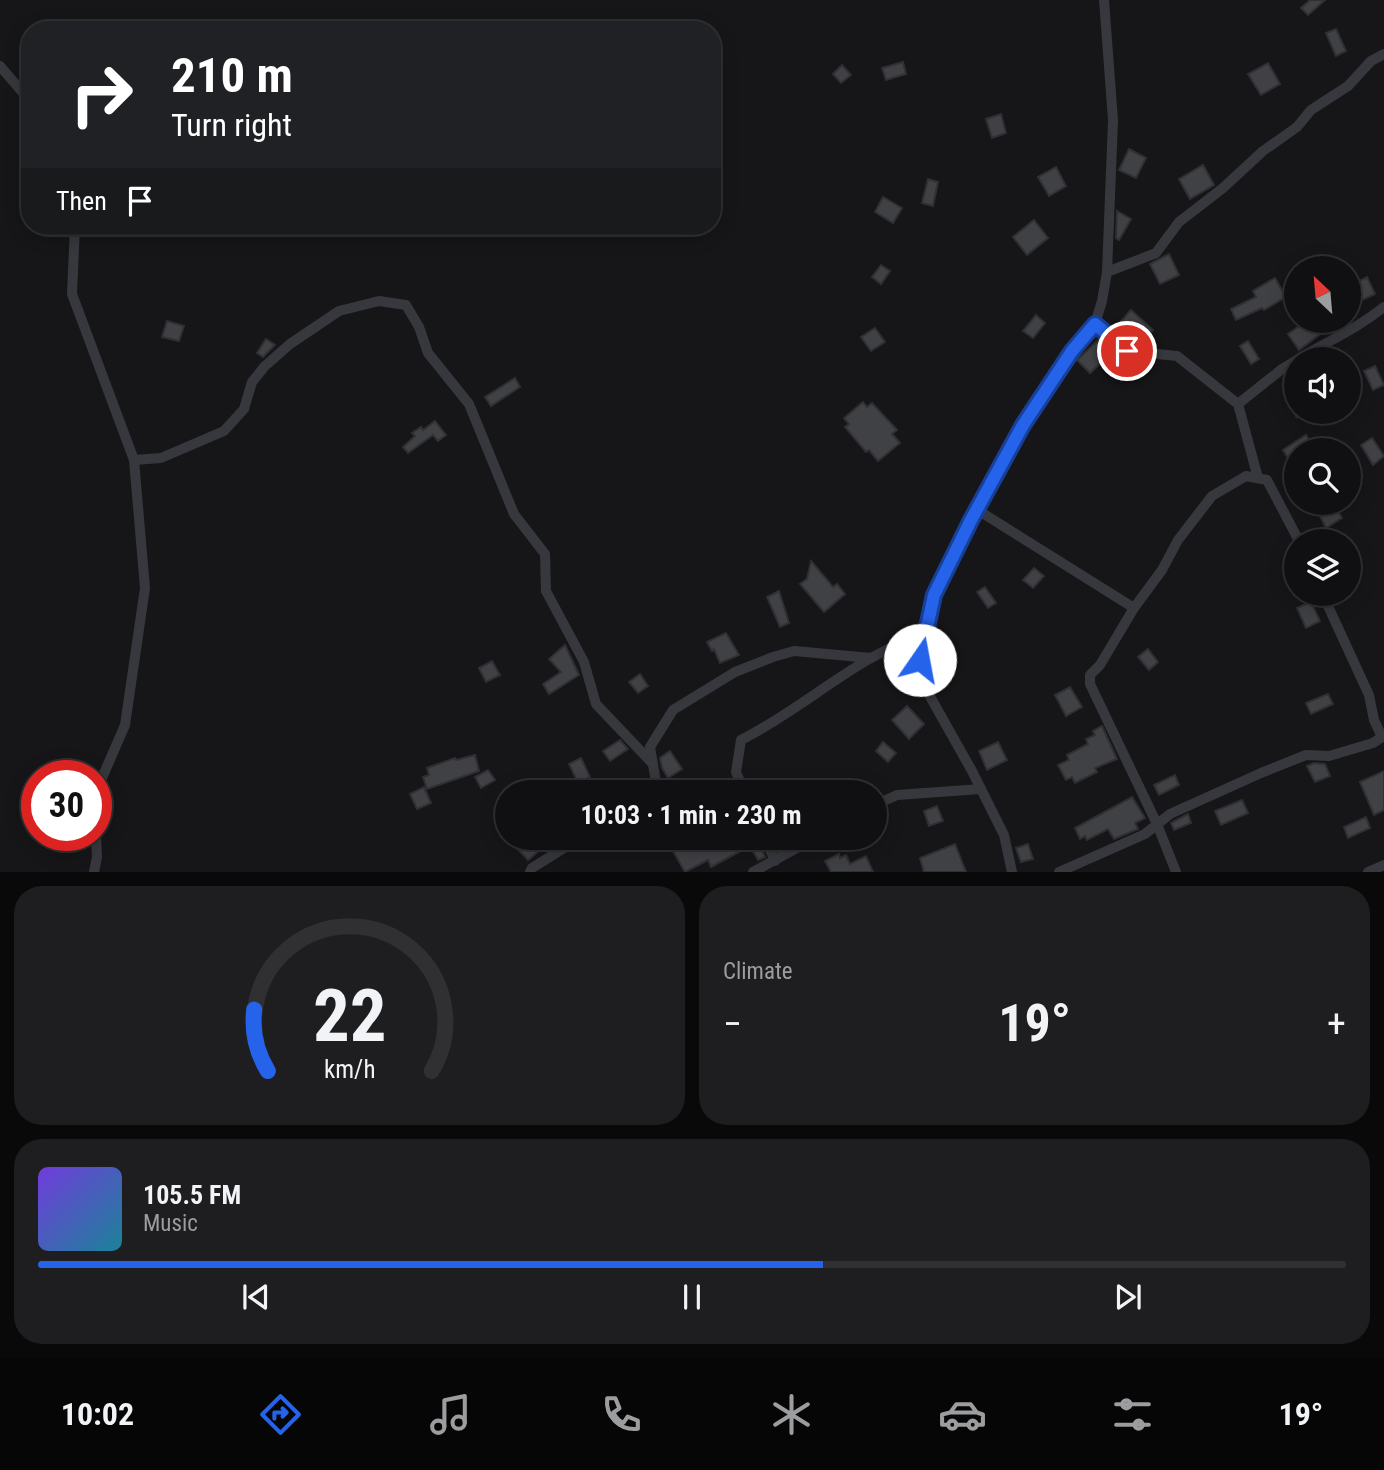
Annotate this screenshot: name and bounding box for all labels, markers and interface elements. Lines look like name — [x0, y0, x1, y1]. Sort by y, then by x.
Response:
text: 210 m — [171, 47, 293, 104]
icon: right — [56, 49, 147, 140]
text: Turn right — [171, 106, 292, 144]
icon: arrive — [121, 182, 159, 220]
text: Then — [56, 186, 107, 216]
north arrow — [1284, 256, 1362, 332]
map controls — [1284, 256, 1361, 606]
pin — [1097, 321, 1157, 381]
icon: arrive — [1108, 332, 1146, 370]
button: sound — [1284, 347, 1361, 424]
button: search — [1284, 438, 1361, 515]
button: layers — [1284, 529, 1361, 606]
position arrow — [883, 623, 957, 697]
speed limit sign: 30 — [21, 760, 112, 851]
text: 10:03 · 1 min · 230 m — [581, 800, 801, 830]
text: Climate — [723, 958, 793, 985]
text: 22 — [313, 974, 386, 1060]
text: 19° — [998, 993, 1071, 1054]
text: − — [723, 1002, 742, 1046]
text: + — [1327, 1002, 1346, 1046]
text: km/h — [324, 1055, 375, 1084]
text: 105.5 FM — [143, 1180, 241, 1210]
text: Music — [143, 1210, 198, 1237]
icon: previous — [237, 1278, 275, 1316]
icon: pause — [673, 1278, 711, 1316]
icon: next — [1109, 1278, 1147, 1316]
icon: directions — [256, 1390, 305, 1439]
icon: music — [426, 1390, 475, 1439]
icon: phone — [597, 1390, 646, 1439]
icon: climate — [767, 1390, 816, 1439]
icon: car — [938, 1390, 987, 1439]
icon: filters — [1108, 1390, 1157, 1439]
text: 10:02 — [61, 1395, 134, 1433]
text: 19° — [1278, 1395, 1323, 1433]

